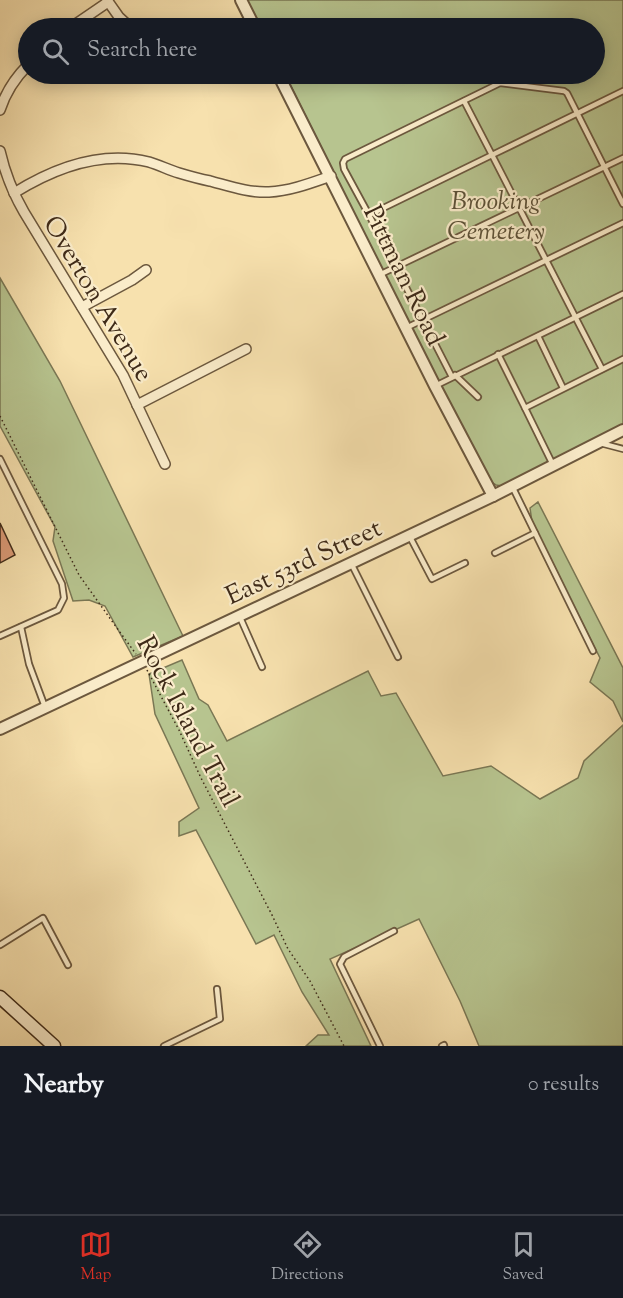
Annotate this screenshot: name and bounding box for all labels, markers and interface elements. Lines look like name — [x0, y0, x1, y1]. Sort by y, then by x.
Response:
search box — [18, 18, 605, 84]
icon: search — [39, 35, 72, 68]
text: Search here — [87, 35, 197, 67]
park label: Brooking Cemetery — [447, 184, 545, 251]
street label: Pittman Road — [353, 200, 453, 353]
street label: Overton Avenue — [33, 209, 161, 389]
street label: East 53rd Street — [220, 511, 388, 616]
street label: Rock Island Trail — [126, 630, 248, 814]
text: Nearby — [24, 1067, 104, 1104]
text: 0 results — [528, 1071, 599, 1100]
tab: Map — [79, 1228, 112, 1287]
tab: Directions — [271, 1228, 344, 1287]
tab: Saved — [502, 1228, 544, 1287]

